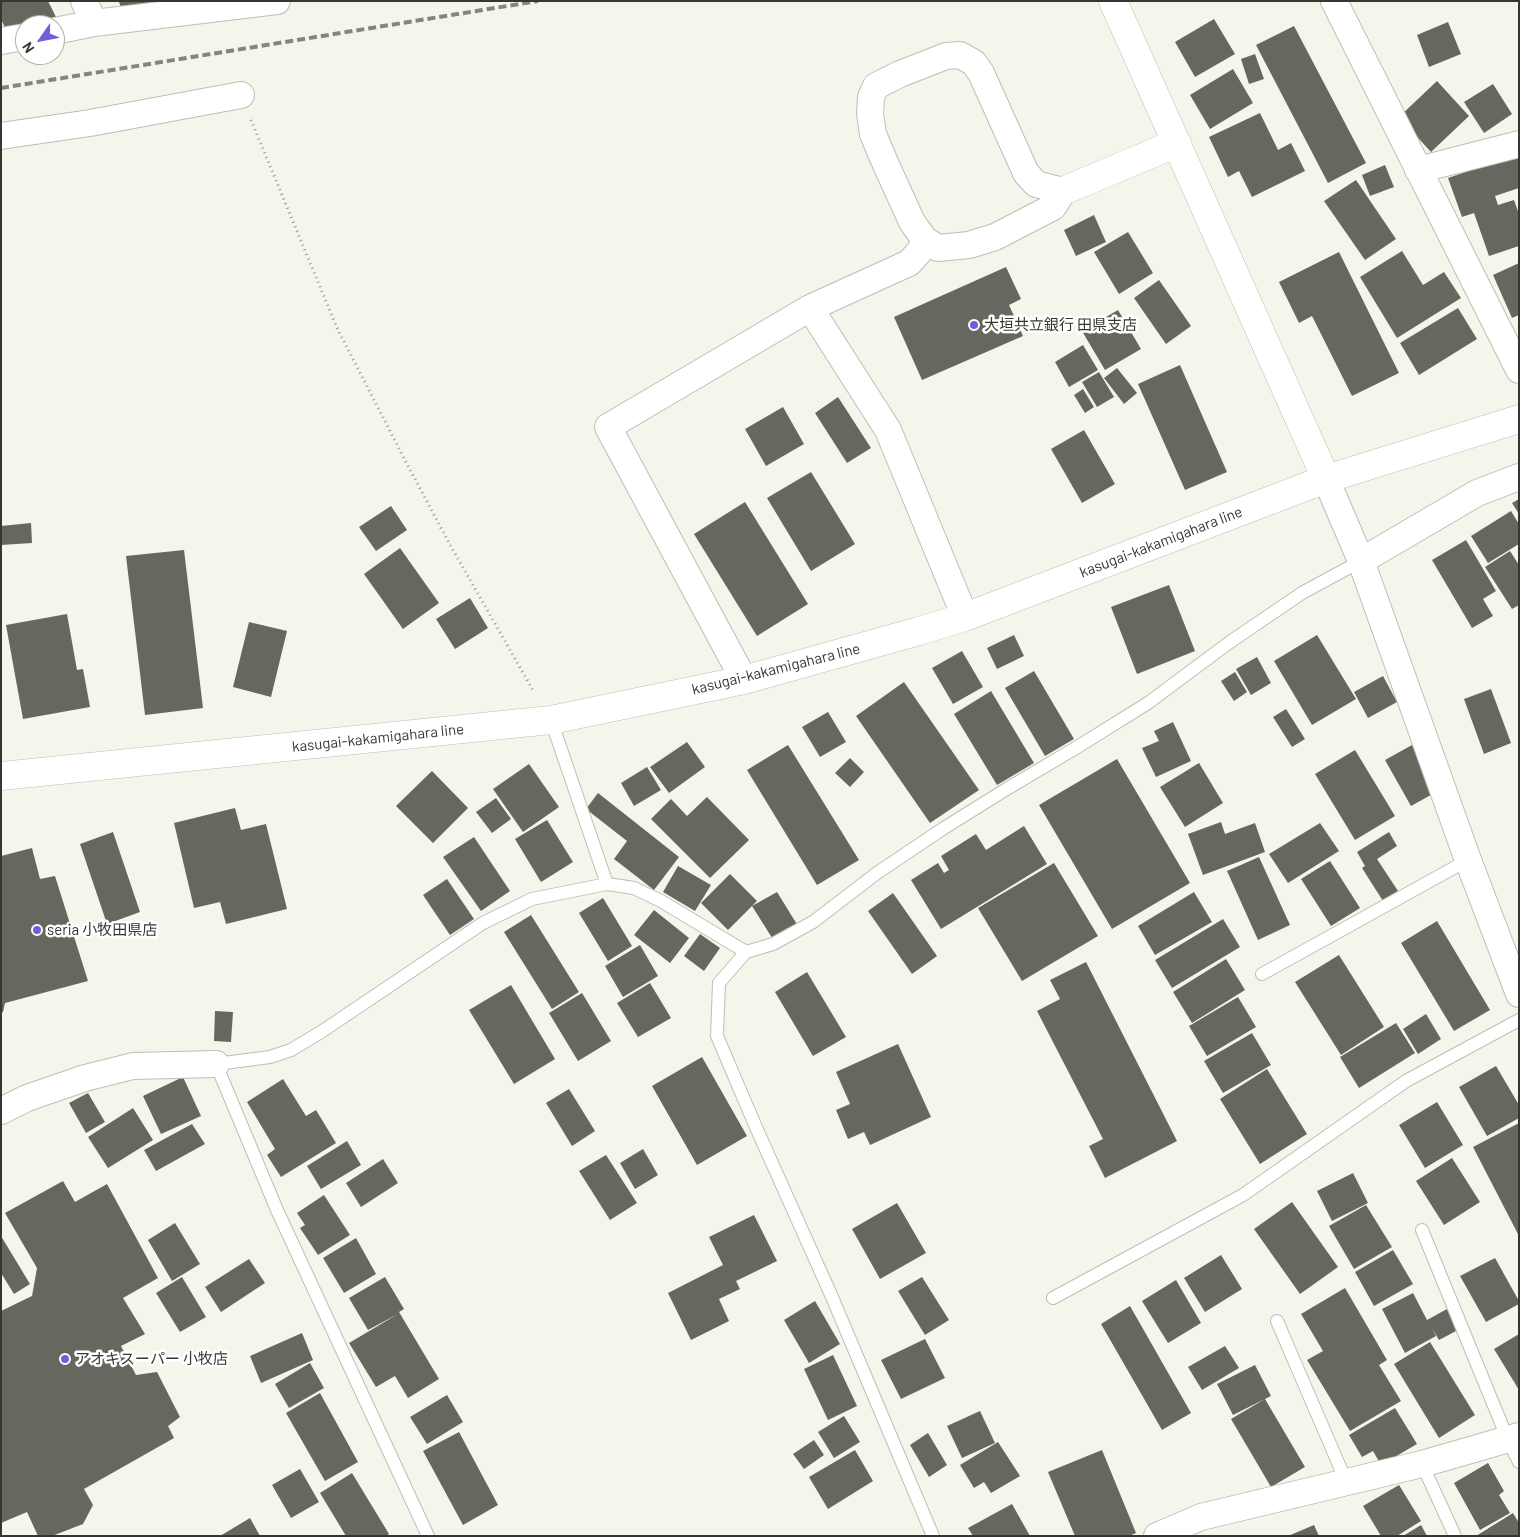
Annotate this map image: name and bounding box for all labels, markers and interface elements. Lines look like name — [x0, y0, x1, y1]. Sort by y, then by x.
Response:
north arrow — [15, 15, 65, 65]
text: N — [18, 39, 38, 56]
place label: 大垣共立銀行 田県支店 — [984, 316, 1137, 334]
marker: 大垣共立銀行 田県支店 — [968, 319, 980, 331]
street label: kasugai-kakamigahara line — [1077, 503, 1245, 581]
street label: kasugai-kakamigahara line — [690, 639, 862, 699]
street label: kasugai-kakamigahara line — [291, 720, 465, 756]
place label: seria 小牧田県店 — [47, 921, 157, 939]
marker: seria 小牧田県店 — [31, 924, 43, 936]
place label: アオキスーパー 小牧店 — [75, 1350, 228, 1368]
marker: アオキスーパー 小牧店 — [59, 1353, 71, 1365]

